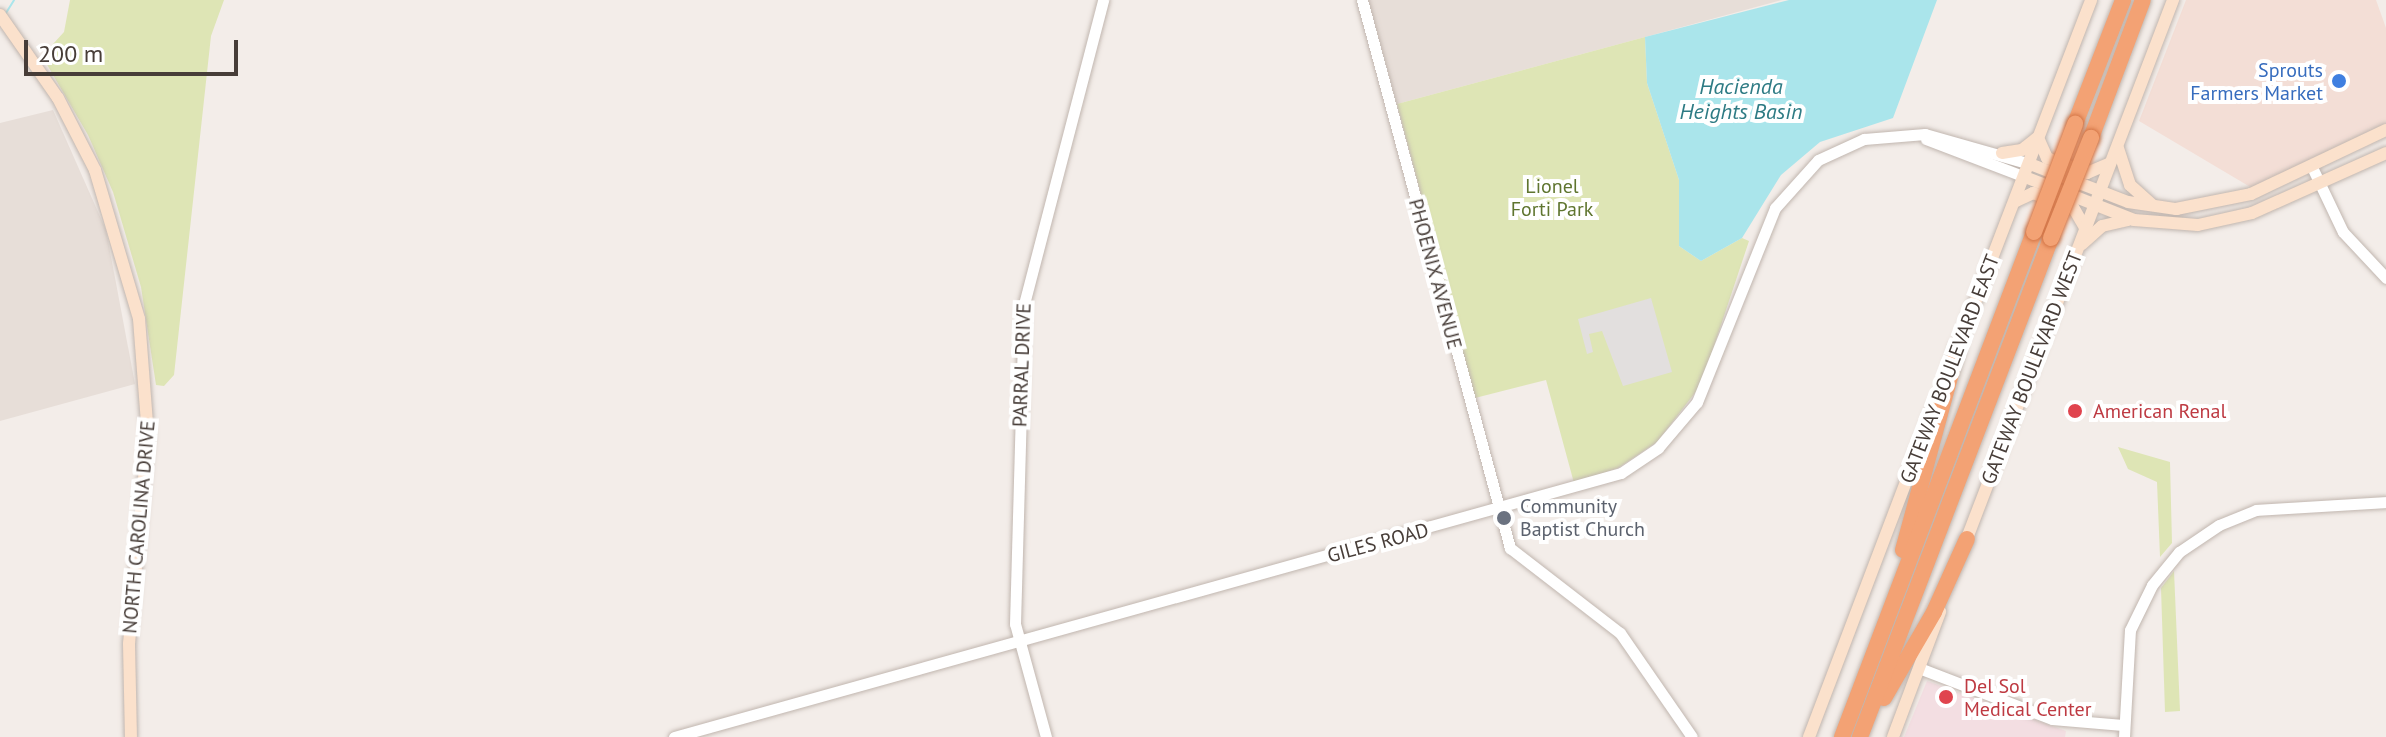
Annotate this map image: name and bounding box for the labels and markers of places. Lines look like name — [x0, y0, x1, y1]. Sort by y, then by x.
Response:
place label: Sprouts Farmers Market — [2190, 58, 2323, 105]
marker: Sprouts Farmers Market — [2330, 72, 2348, 90]
place label: American Renal — [2093, 399, 2226, 423]
marker: American Renal — [2064, 400, 2086, 422]
place label: Community Baptist Church — [1520, 494, 1645, 541]
marker: Community Baptist Church — [1495, 509, 1513, 527]
place label: Del Sol Medical Center — [1964, 674, 2092, 721]
marker: Del Sol Medical Center — [1935, 686, 1957, 708]

